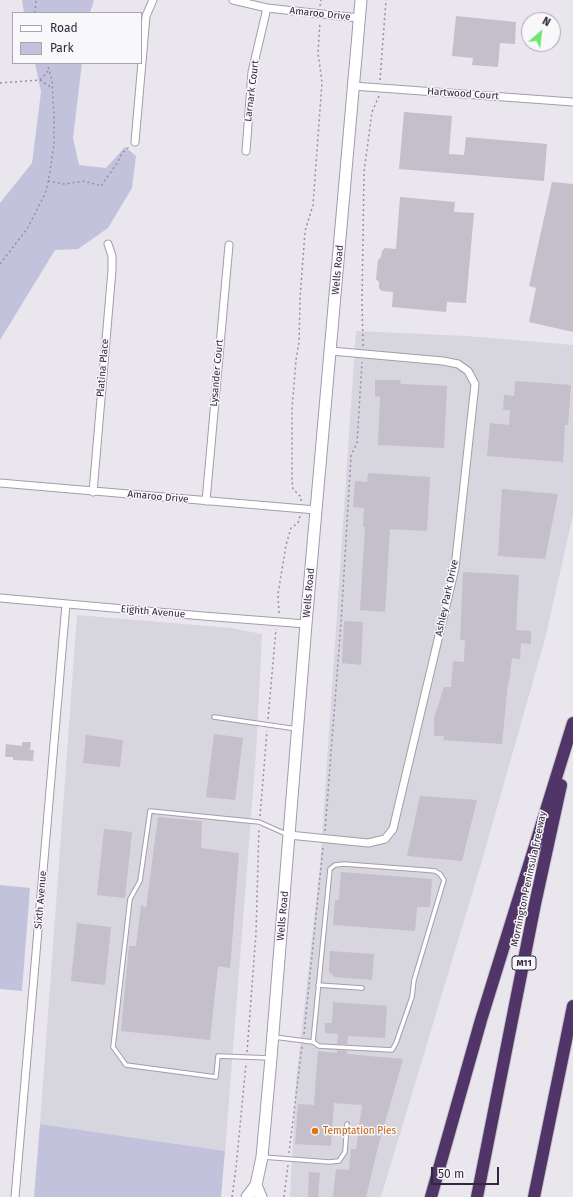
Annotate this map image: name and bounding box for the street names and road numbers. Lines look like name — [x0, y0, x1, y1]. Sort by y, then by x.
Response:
street label: Amaroo Drive — [289, 5, 351, 23]
street label: Larnark Court — [242, 60, 262, 122]
street label: Hartwood Court — [427, 86, 499, 102]
street label: Wells Road — [330, 245, 346, 295]
street label: Platina Place — [94, 338, 112, 398]
street label: Lysander Court — [208, 339, 226, 407]
street label: Amaroo Drive — [127, 488, 189, 506]
street label: Ashley Park Drive — [433, 559, 461, 637]
street label: Wells Road — [301, 568, 317, 618]
street label: Eighth Avenue — [120, 603, 186, 621]
street label: Mornington Peninsula Freeway — [509, 810, 549, 948]
street label: Sixth Avenue — [32, 870, 50, 930]
street label: Wells Road — [275, 891, 291, 941]
road number: M11 — [512, 956, 536, 970]

